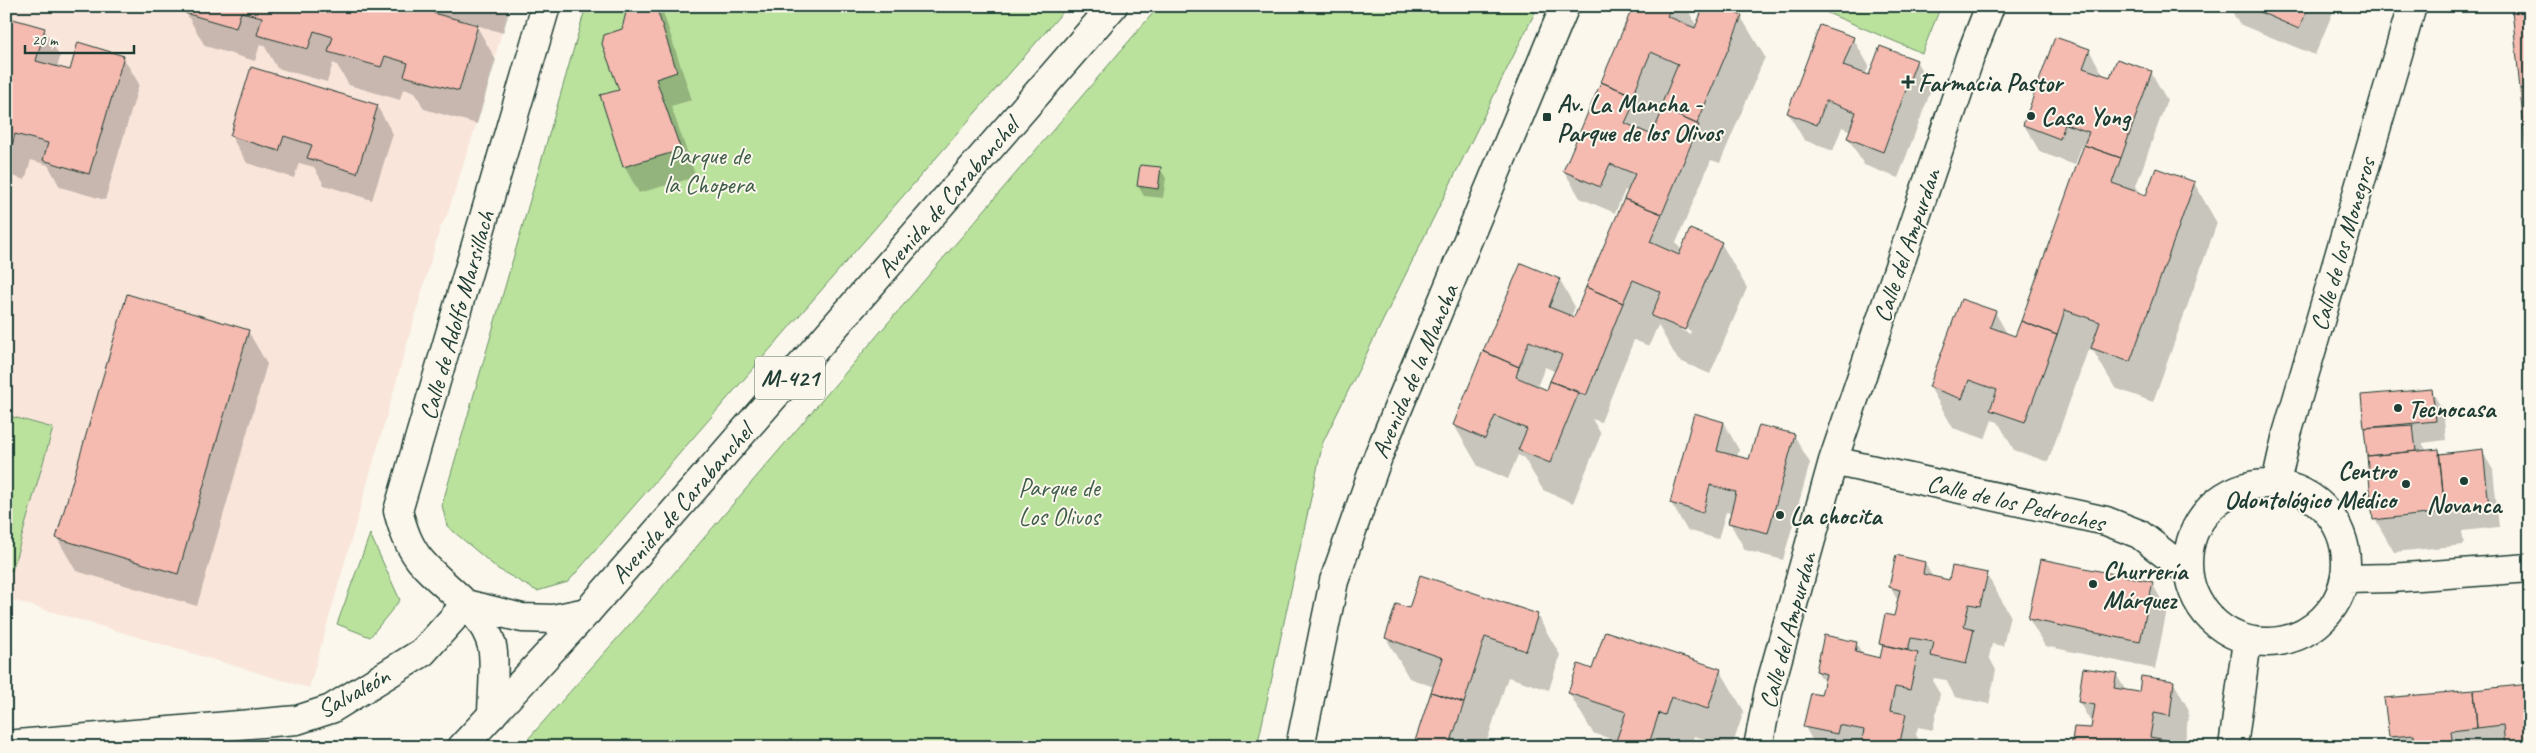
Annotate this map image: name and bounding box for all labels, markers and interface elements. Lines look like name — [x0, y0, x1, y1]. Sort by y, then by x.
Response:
scale bar — [25, 22, 134, 54]
text: 20 m — [32, 31, 59, 50]
place label: Farmacia Pastor — [1918, 67, 2065, 99]
marker: Farmacia Pastor — [1902, 76, 1914, 88]
place label: Av. La Mancha - Parque de los Olivos — [1557, 88, 1724, 149]
place label: Casa Yong — [2041, 101, 2132, 133]
street label: Avenida de Carabanchel — [870, 108, 1029, 284]
marker: Casa Yong — [2025, 110, 2037, 122]
marker: Av. La Mancha - Parque de los Olivos — [1541, 111, 1553, 123]
park label: Parque de la Chopera — [664, 140, 756, 201]
street label: Calle de los Monegros — [2303, 152, 2384, 334]
street label: Calle del Ampurdan — [1866, 163, 1949, 326]
street label: Calle de Adolfo Marsillach — [412, 206, 502, 423]
street label: Avenida de la Mancha — [1364, 278, 1467, 463]
road number: M-421 — [755, 356, 825, 399]
place label: Tecnocasa — [2408, 393, 2497, 425]
marker: Tecnocasa — [2392, 402, 2404, 414]
street label: Avenida de Carabanchel — [604, 414, 763, 590]
place label: Centro Odontológico Médico — [2224, 455, 2399, 516]
street label: Calle de los Pedroches — [1924, 467, 2110, 539]
park label: Parque de Los Olivos — [1018, 472, 1102, 533]
marker: Novanca — [2458, 475, 2470, 487]
marker: Centro Odontológico Médico — [2400, 478, 2412, 490]
place label: Novanca — [2427, 489, 2504, 521]
place label: La chocita — [1790, 500, 1883, 532]
marker: La chocita — [1774, 509, 1786, 521]
street label: Calle del Ampurdan — [1752, 547, 1825, 712]
place label: Churrería Márquez — [2103, 555, 2189, 616]
marker: Churrería Márquez — [2087, 578, 2099, 590]
street label: Salvaleón — [312, 660, 396, 726]

